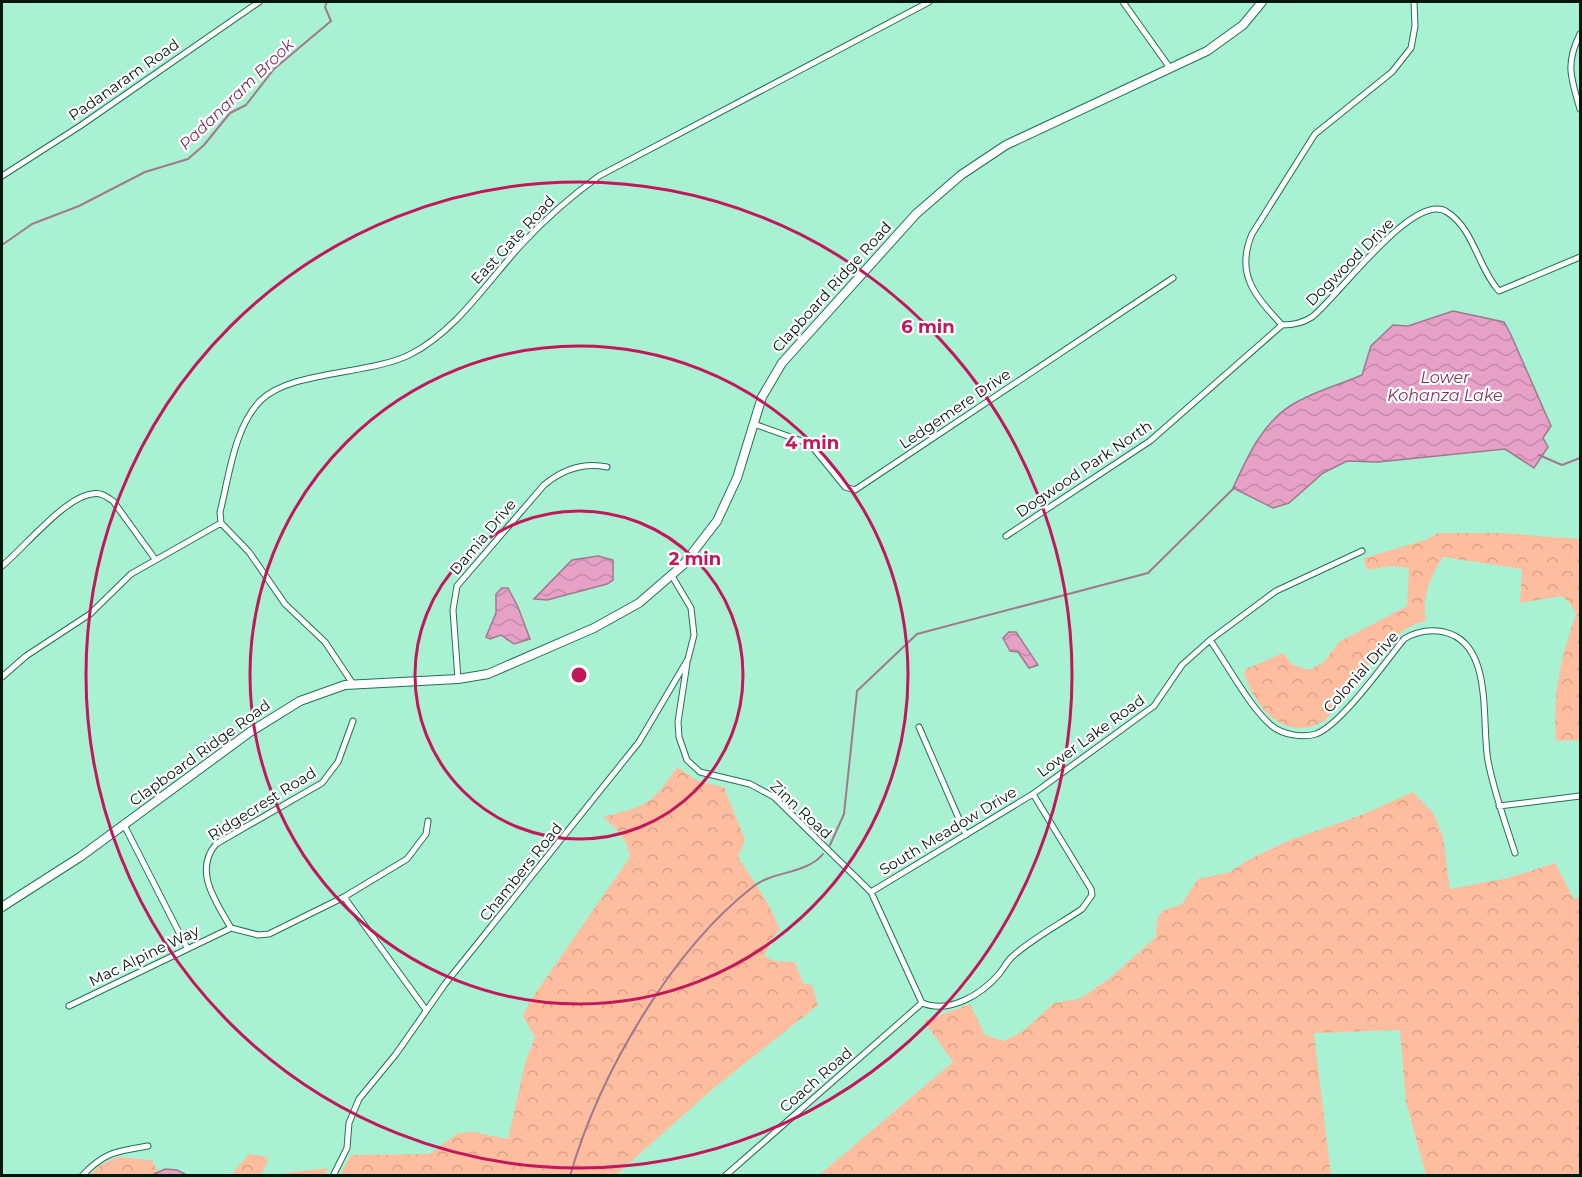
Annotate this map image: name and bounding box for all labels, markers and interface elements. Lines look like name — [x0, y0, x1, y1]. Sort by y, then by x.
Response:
street label: Padanaram Road — [65, 34, 183, 125]
water label: Padanaram Brook — [175, 34, 299, 154]
street label: East Gate Road — [467, 191, 559, 288]
street label: Dogwood Drive — [1301, 213, 1398, 310]
street label: Clapboard Ridge Road — [768, 217, 895, 356]
text: 6 min — [901, 316, 955, 338]
street label: Ledgemere Drive — [895, 364, 1014, 453]
water label: Lower Kohanza Lake — [1387, 368, 1503, 405]
street label: Dogwood Park North — [1012, 416, 1155, 521]
text: 4 min — [785, 432, 839, 454]
street label: Damia Drive — [445, 495, 520, 579]
text: 2 min — [669, 548, 721, 570]
street label: Colonial Drive — [1319, 627, 1402, 716]
centre of rings — [569, 665, 589, 685]
street label: Lower Lake Road — [1033, 690, 1148, 781]
street label: Clapboard Ridge Road — [126, 695, 274, 810]
street label: Ridgecrest Road — [204, 763, 319, 845]
street label: Zinn Road — [767, 776, 836, 843]
street label: South Meadow Drive — [876, 782, 1020, 879]
street label: Chambers Road — [475, 819, 566, 925]
street label: Mac Alpine Way — [86, 920, 203, 990]
street label: Coach Road — [775, 1043, 856, 1116]

